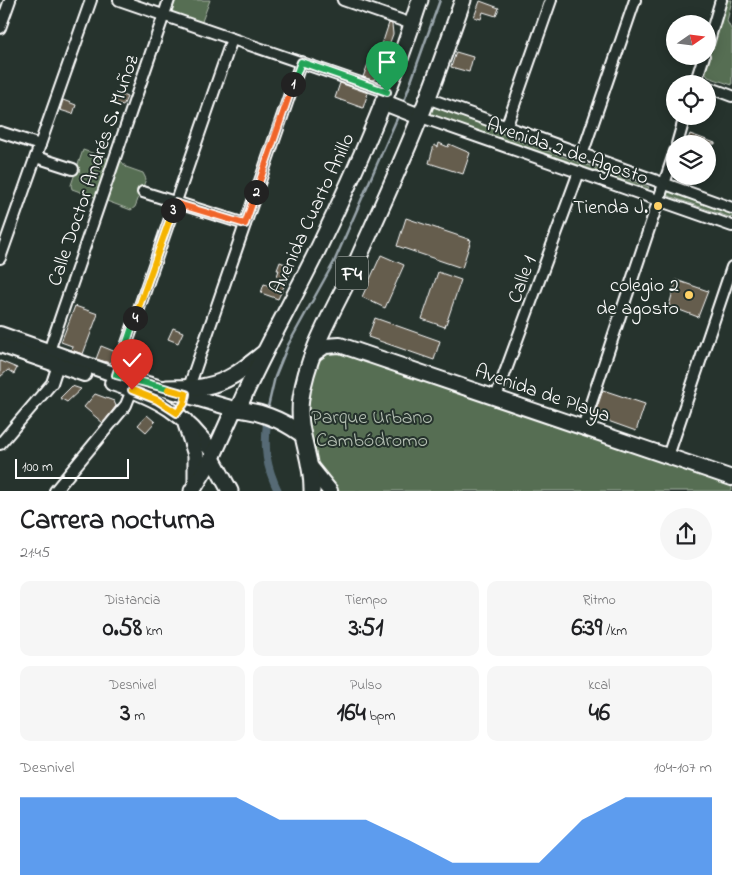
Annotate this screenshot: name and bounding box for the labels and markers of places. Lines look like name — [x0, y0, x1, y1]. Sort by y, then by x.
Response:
pin — [366, 41, 408, 92]
pin: 1 — [280, 72, 306, 96]
pin: 2 — [244, 180, 268, 204]
place label: Tienda J. — [573, 194, 648, 223]
pin: 3 — [160, 198, 186, 222]
marker: Tienda J. — [652, 200, 664, 212]
place label: colegio 2 de agosto — [596, 272, 679, 325]
marker: colegio 2 de agosto — [683, 289, 695, 301]
pin: 4 — [122, 306, 148, 330]
pin — [111, 339, 153, 390]

